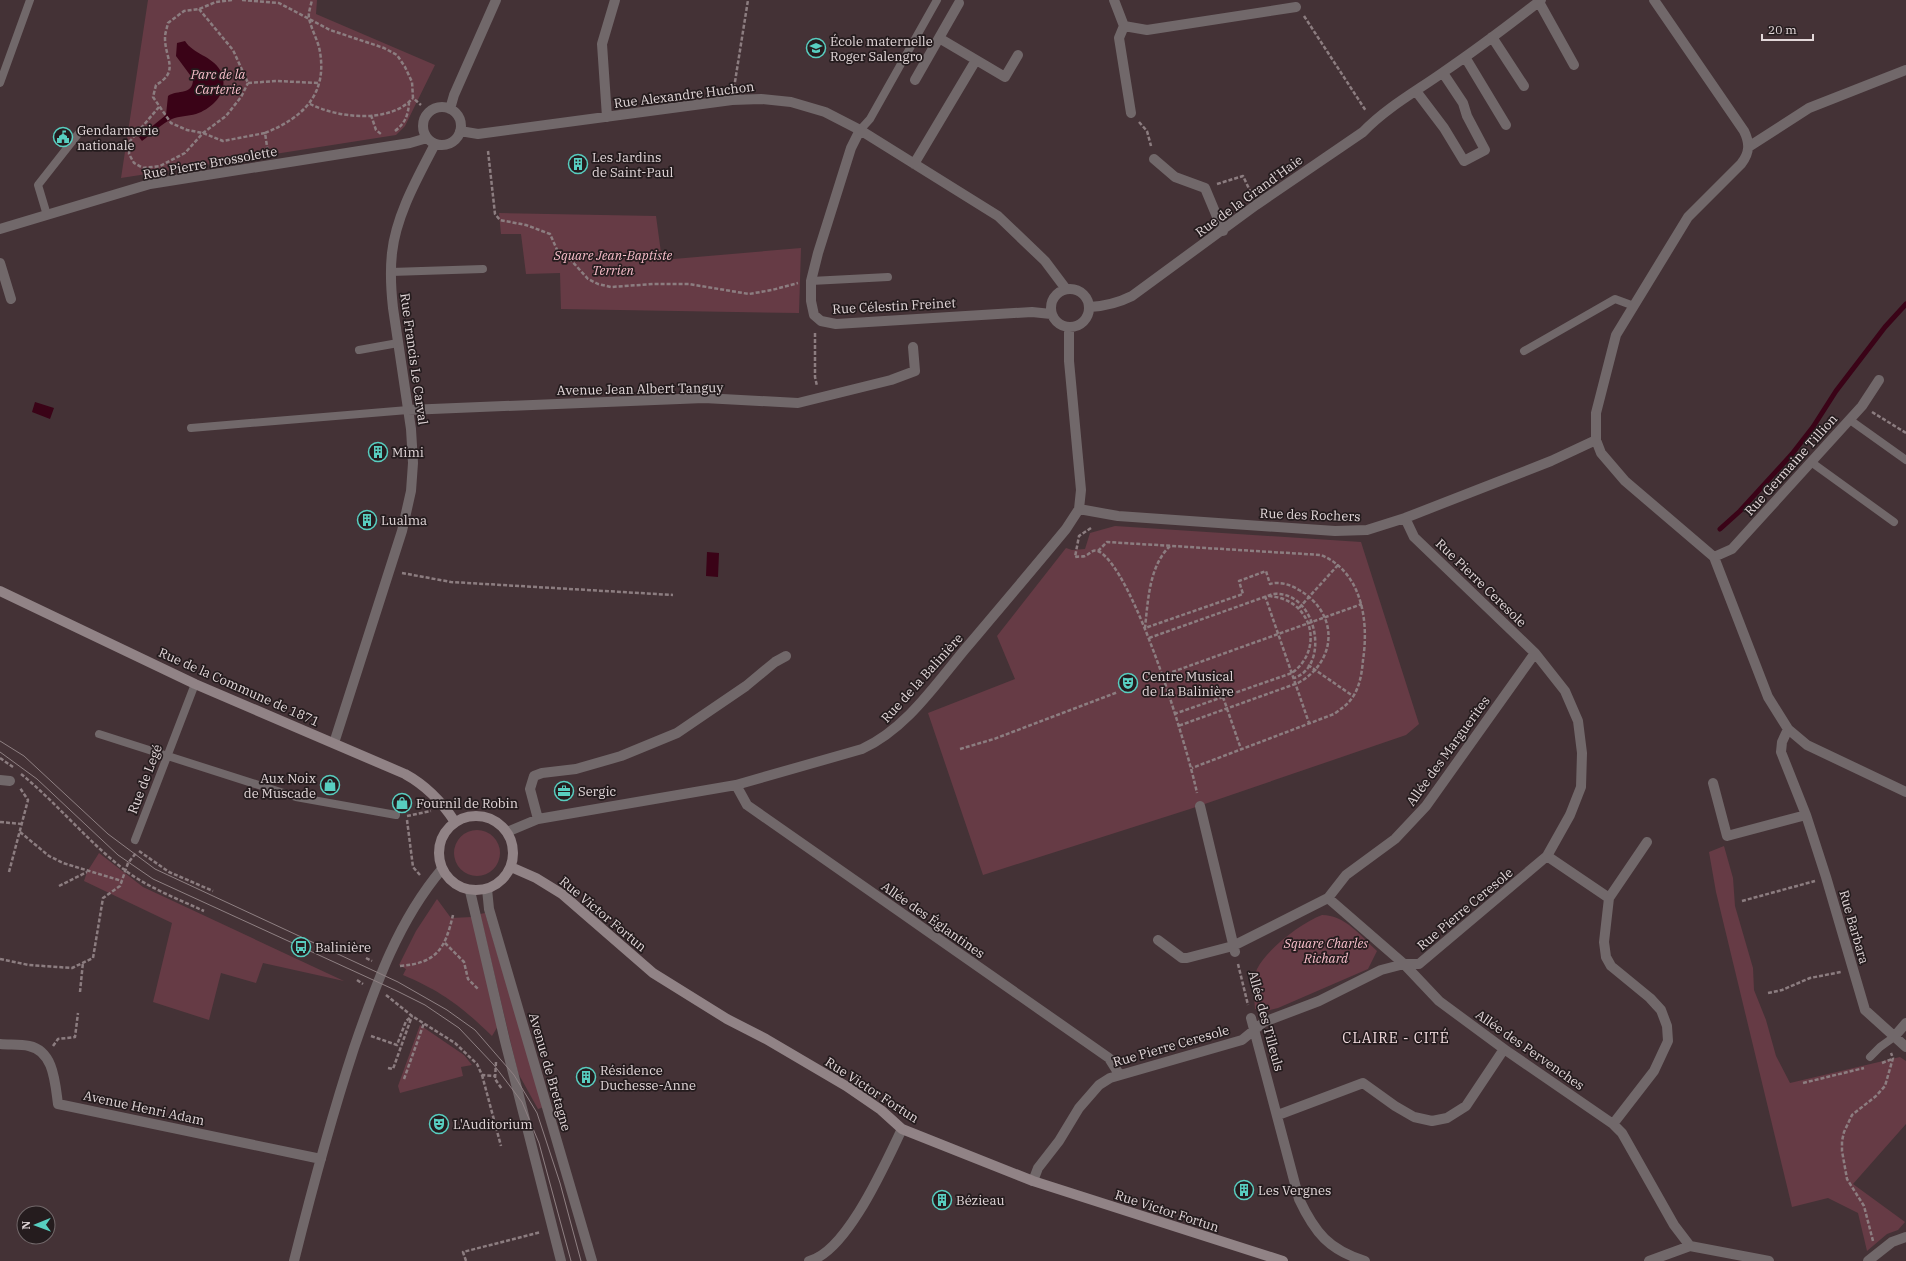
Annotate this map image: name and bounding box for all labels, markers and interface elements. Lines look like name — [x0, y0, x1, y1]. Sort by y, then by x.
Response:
scale bar — [1762, 16, 1813, 42]
text: 20 m — [1768, 22, 1797, 37]
place label: École maternelle Roger Salengro — [830, 33, 933, 65]
school or university icon: École maternelle Roger Salengro — [805, 37, 827, 59]
park label: Parc de la Carterie — [190, 66, 245, 98]
street label: Rue Alexandre Huchon — [613, 78, 755, 112]
place label: Gendarmerie nationale — [77, 122, 159, 154]
public building icon: Gendarmerie nationale — [52, 126, 74, 148]
street label: Rue Pierre Brossolette — [142, 143, 278, 183]
place label: Les Jardins de Saint-Paul — [592, 149, 673, 181]
street label: Rue de la Grand'Haie — [1192, 151, 1306, 241]
building icon: Les Jardins de Saint-Paul — [567, 153, 589, 175]
park label: Square Jean-Baptiste Terrien — [553, 247, 672, 279]
street label: Rue Francis Le Carval — [396, 292, 432, 426]
street label: Rue Célestin Freinet — [832, 294, 957, 318]
street label: Avenue Jean Albert Tanguy — [557, 379, 723, 399]
street label: Rue Germaine Tillion — [1741, 411, 1841, 519]
building icon: Mimi — [367, 441, 389, 463]
place label: Mimi — [392, 444, 424, 461]
street label: Rue des Rochers — [1259, 505, 1361, 525]
building icon: Lualma — [356, 509, 378, 531]
place label: Lualma — [381, 512, 427, 529]
street label: Rue Pierre Ceresole — [1432, 535, 1530, 631]
street label: Rue de la Balinière — [877, 630, 967, 726]
street label: Rue de la Commune de 1871 — [156, 644, 322, 730]
place label: Centre Musical de La Balinière — [1142, 668, 1234, 700]
theatre icon: Centre Musical de La Balinière — [1117, 672, 1139, 694]
street label: Allée des Marguerites — [1402, 693, 1494, 809]
street label: Rue de Legé — [124, 742, 166, 816]
place label: Aux Noix de Muscade — [244, 770, 316, 802]
shop icon: Aux Noix de Muscade — [319, 774, 341, 796]
office icon: Sergic — [553, 780, 575, 802]
place label: Sergic — [578, 783, 617, 800]
shop icon: Fournil de Robin — [391, 792, 413, 814]
place label: Fournil de Robin — [416, 795, 518, 812]
street label: Rue Pierre Ceresole — [1414, 864, 1516, 954]
street label: Rue Victor Fortun — [556, 873, 650, 955]
street label: Allée des Églantines — [878, 878, 988, 962]
street label: Rue Barbara — [1835, 888, 1873, 966]
park label: Square Charles Richard — [1283, 935, 1368, 967]
bus stop icon: Balinière — [290, 936, 312, 958]
place label: Balinière — [315, 939, 371, 956]
street label: Allée des Tilleuls — [1244, 969, 1288, 1073]
street label: Allée des Pervenches — [1472, 1006, 1588, 1094]
street label: Avenue de Bretagne — [525, 1011, 575, 1133]
street label: Rue Pierre Ceresole — [1111, 1021, 1231, 1071]
district label: CLAIRE - CITÉ — [1342, 1028, 1450, 1047]
street label: Rue Victor Fortun — [822, 1053, 922, 1127]
place label: Résidence Duchesse-Anne — [600, 1062, 696, 1094]
building icon: Résidence Duchesse-Anne — [575, 1066, 597, 1088]
street label: Avenue Henri Adam — [82, 1087, 206, 1129]
theatre icon: L'Auditorium — [428, 1113, 450, 1135]
place label: L'Auditorium — [453, 1116, 533, 1133]
building icon: Les Vergnes — [1233, 1179, 1255, 1201]
place label: Les Vergnes — [1258, 1182, 1331, 1199]
street label: Rue Victor Fortun — [1113, 1186, 1221, 1236]
building icon: Bézieau — [931, 1189, 953, 1211]
place label: Bézieau — [956, 1192, 1005, 1209]
north arrow — [16, 1205, 56, 1245]
text: N — [19, 1220, 33, 1230]

